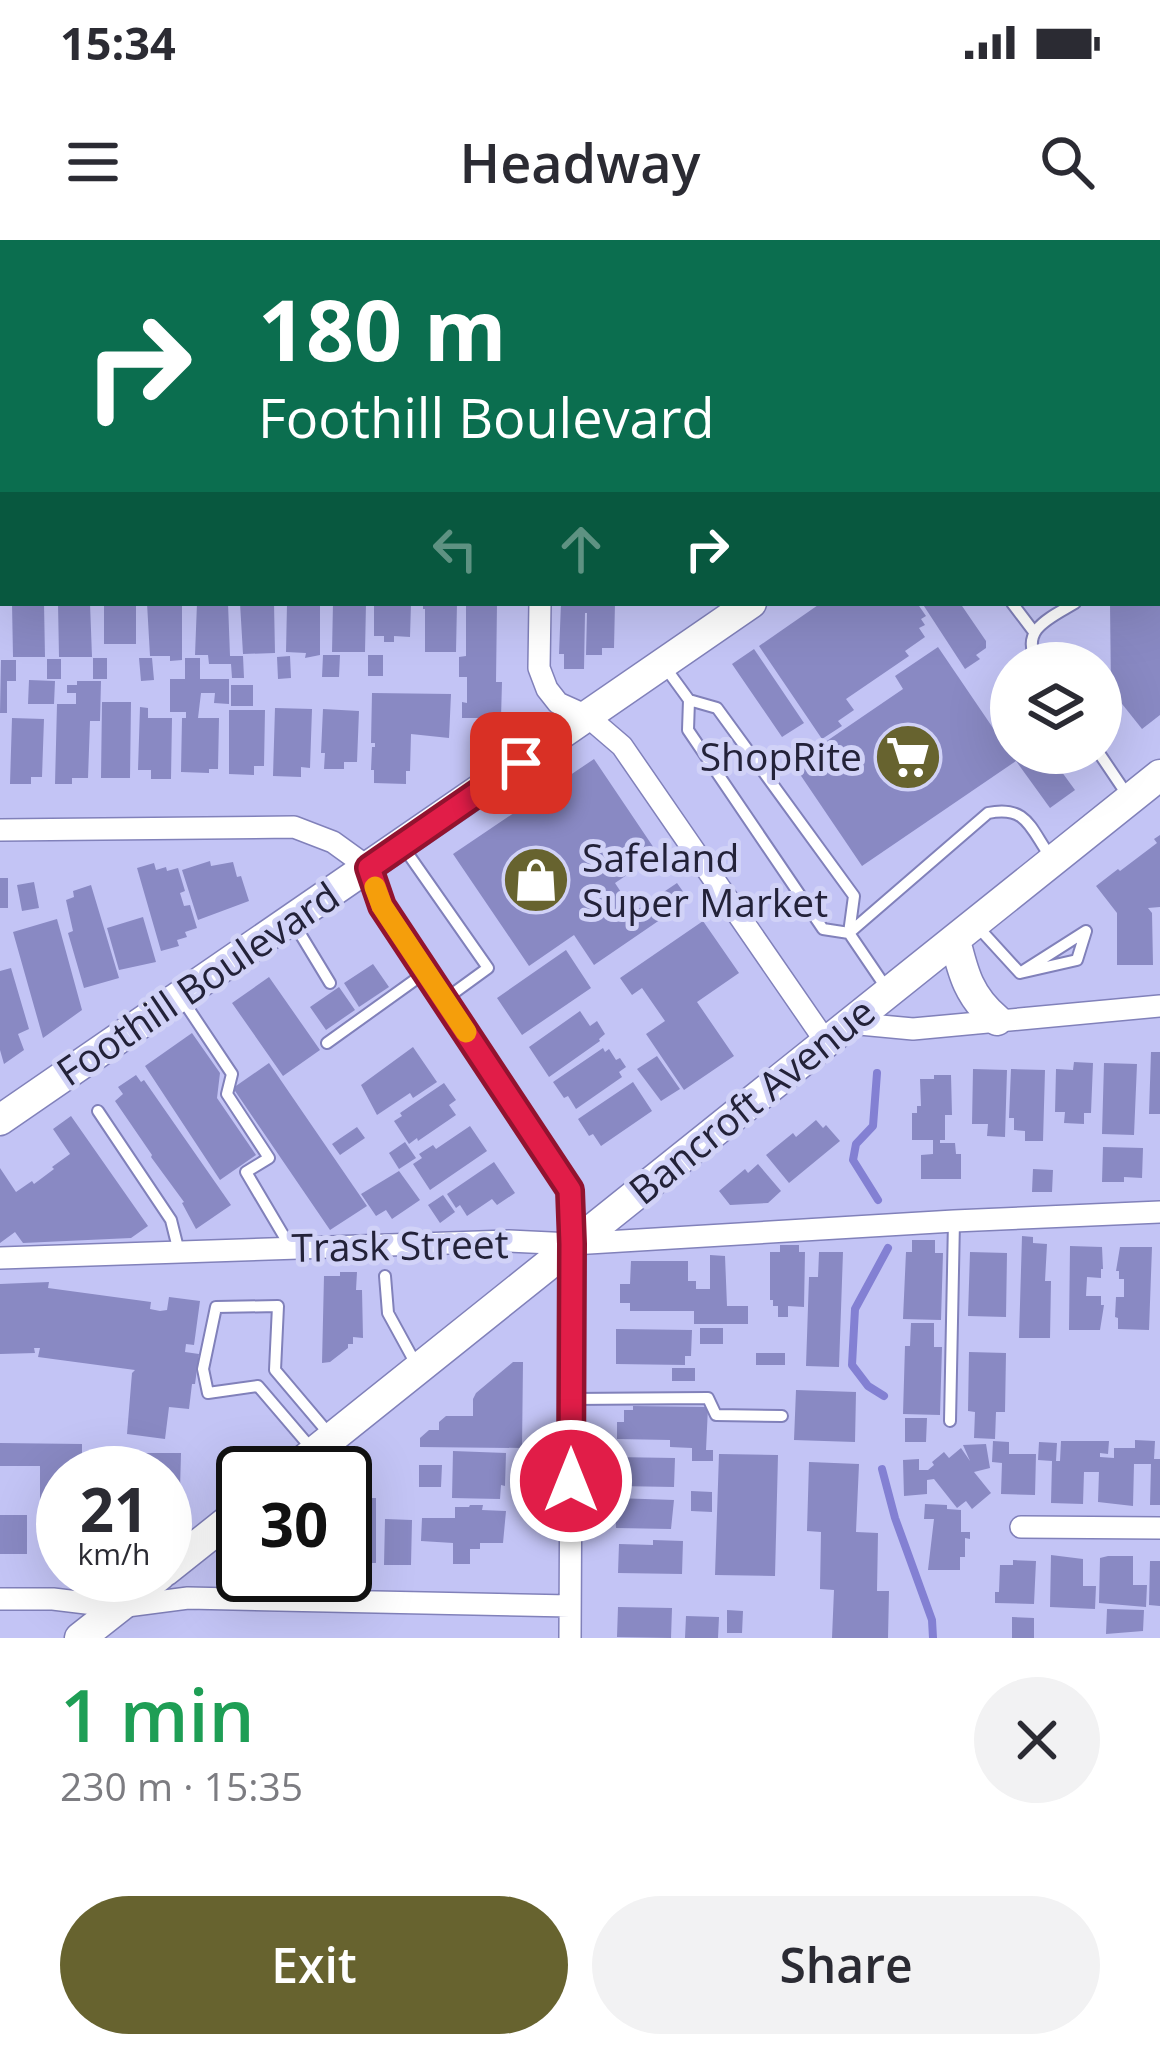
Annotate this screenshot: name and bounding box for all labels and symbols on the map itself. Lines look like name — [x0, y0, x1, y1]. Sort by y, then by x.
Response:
pin — [470, 712, 572, 814]
supermarket icon: ShopRite — [873, 722, 943, 792]
place label: ShopRite — [700, 729, 862, 782]
place label: Safeland Super Market — [582, 830, 828, 928]
shop icon: Safeland Super Market — [501, 845, 571, 915]
street label: Foothill Boulevard — [46, 869, 349, 1097]
street label: Bancroft Avenue — [617, 984, 885, 1215]
street label: Trask Street — [291, 1216, 509, 1273]
position arrow — [508, 1418, 634, 1544]
speed limit sign: 30 — [216, 1446, 372, 1602]

